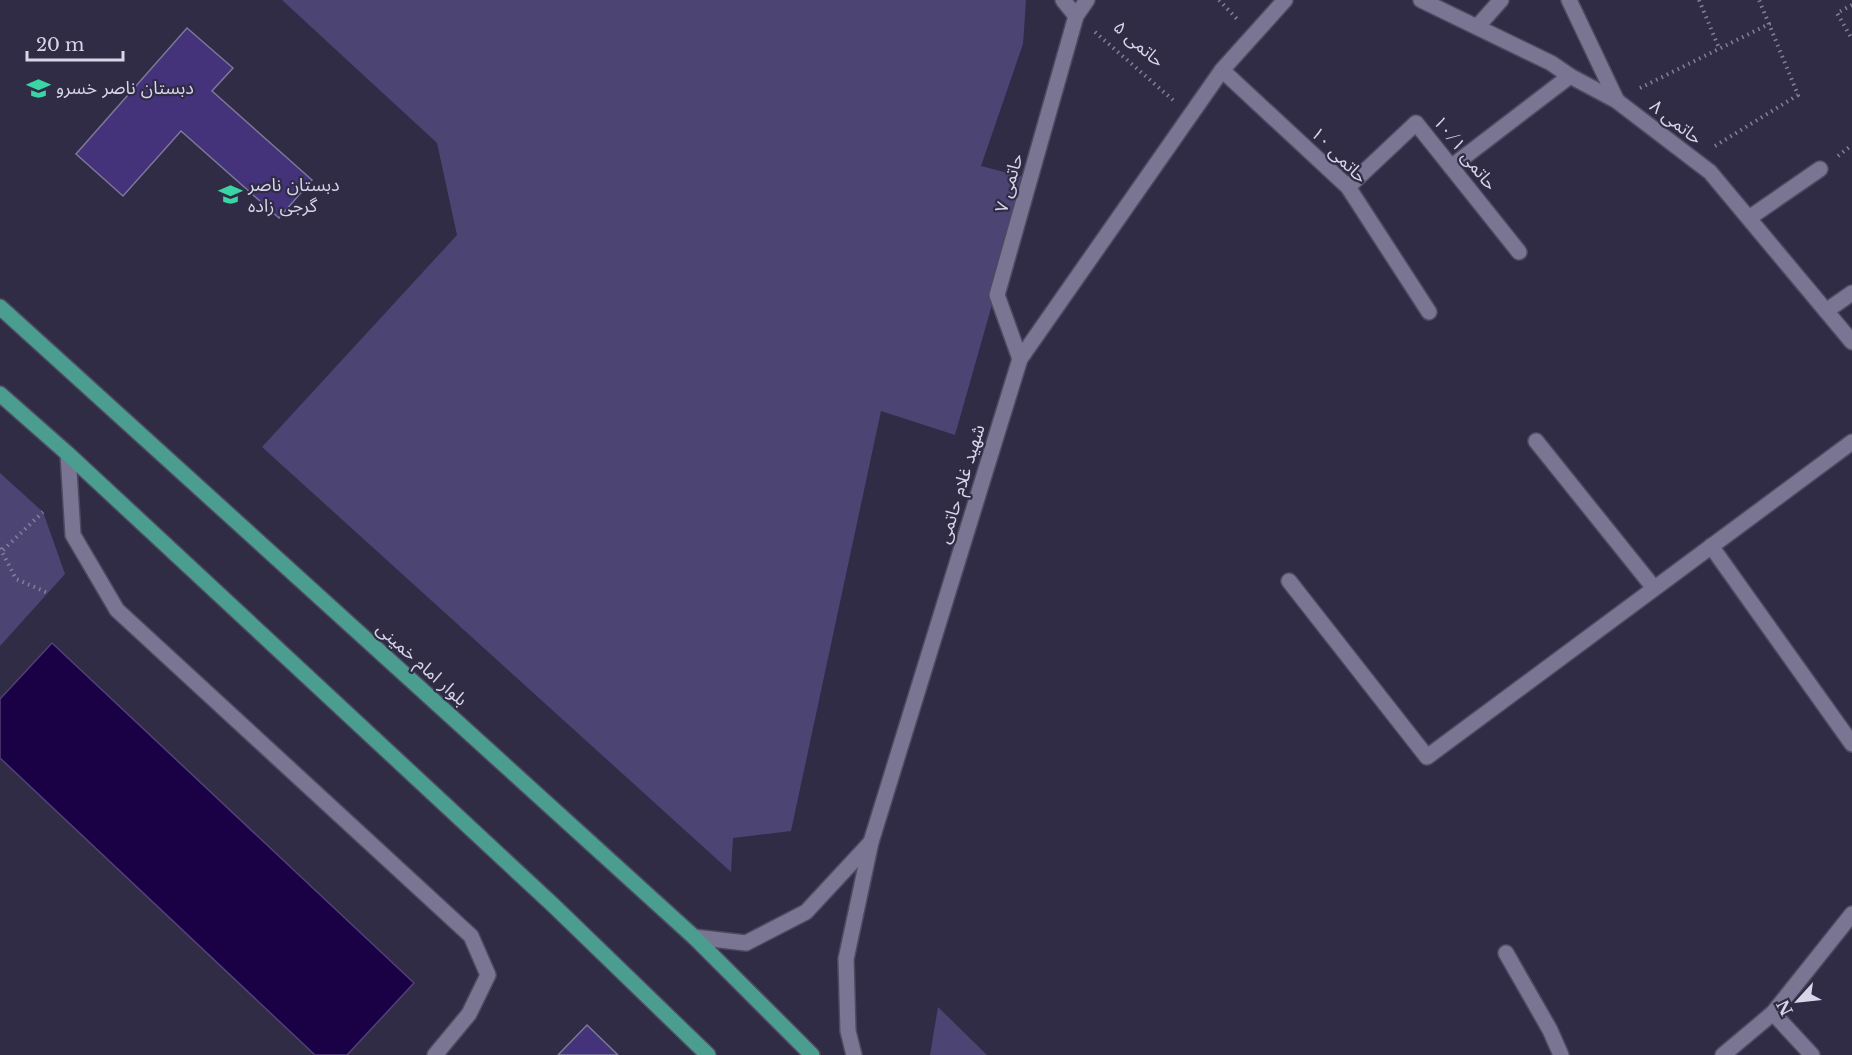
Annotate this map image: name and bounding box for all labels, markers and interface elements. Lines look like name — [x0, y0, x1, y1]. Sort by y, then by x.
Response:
street label: حاتمی ۵ — [1109, 16, 1169, 72]
scale bar — [27, 24, 123, 62]
text: 20 m — [36, 34, 84, 56]
school or university icon: دبستان ناصر خسرو — [25, 75, 51, 101]
place label: دبستان ناصر خسرو — [56, 77, 194, 99]
street label: حاتمی ۸ — [1645, 95, 1707, 149]
street label: حاتمی ۱۰/۱ — [1428, 111, 1502, 195]
street label: حاتمی ۱۰ — [1306, 122, 1372, 188]
street label: حاتمی ۷ — [990, 151, 1028, 215]
place label: دبستان ناصر گرجی زاده — [247, 174, 340, 217]
school or university icon: دبستان ناصر گرجی زاده — [217, 182, 243, 208]
street label: شهید غلام حاتمی — [932, 422, 992, 547]
street label: بلوار امام خمینی — [370, 617, 472, 713]
north arrow — [1768, 971, 1828, 1031]
text: N — [1772, 997, 1797, 1019]

